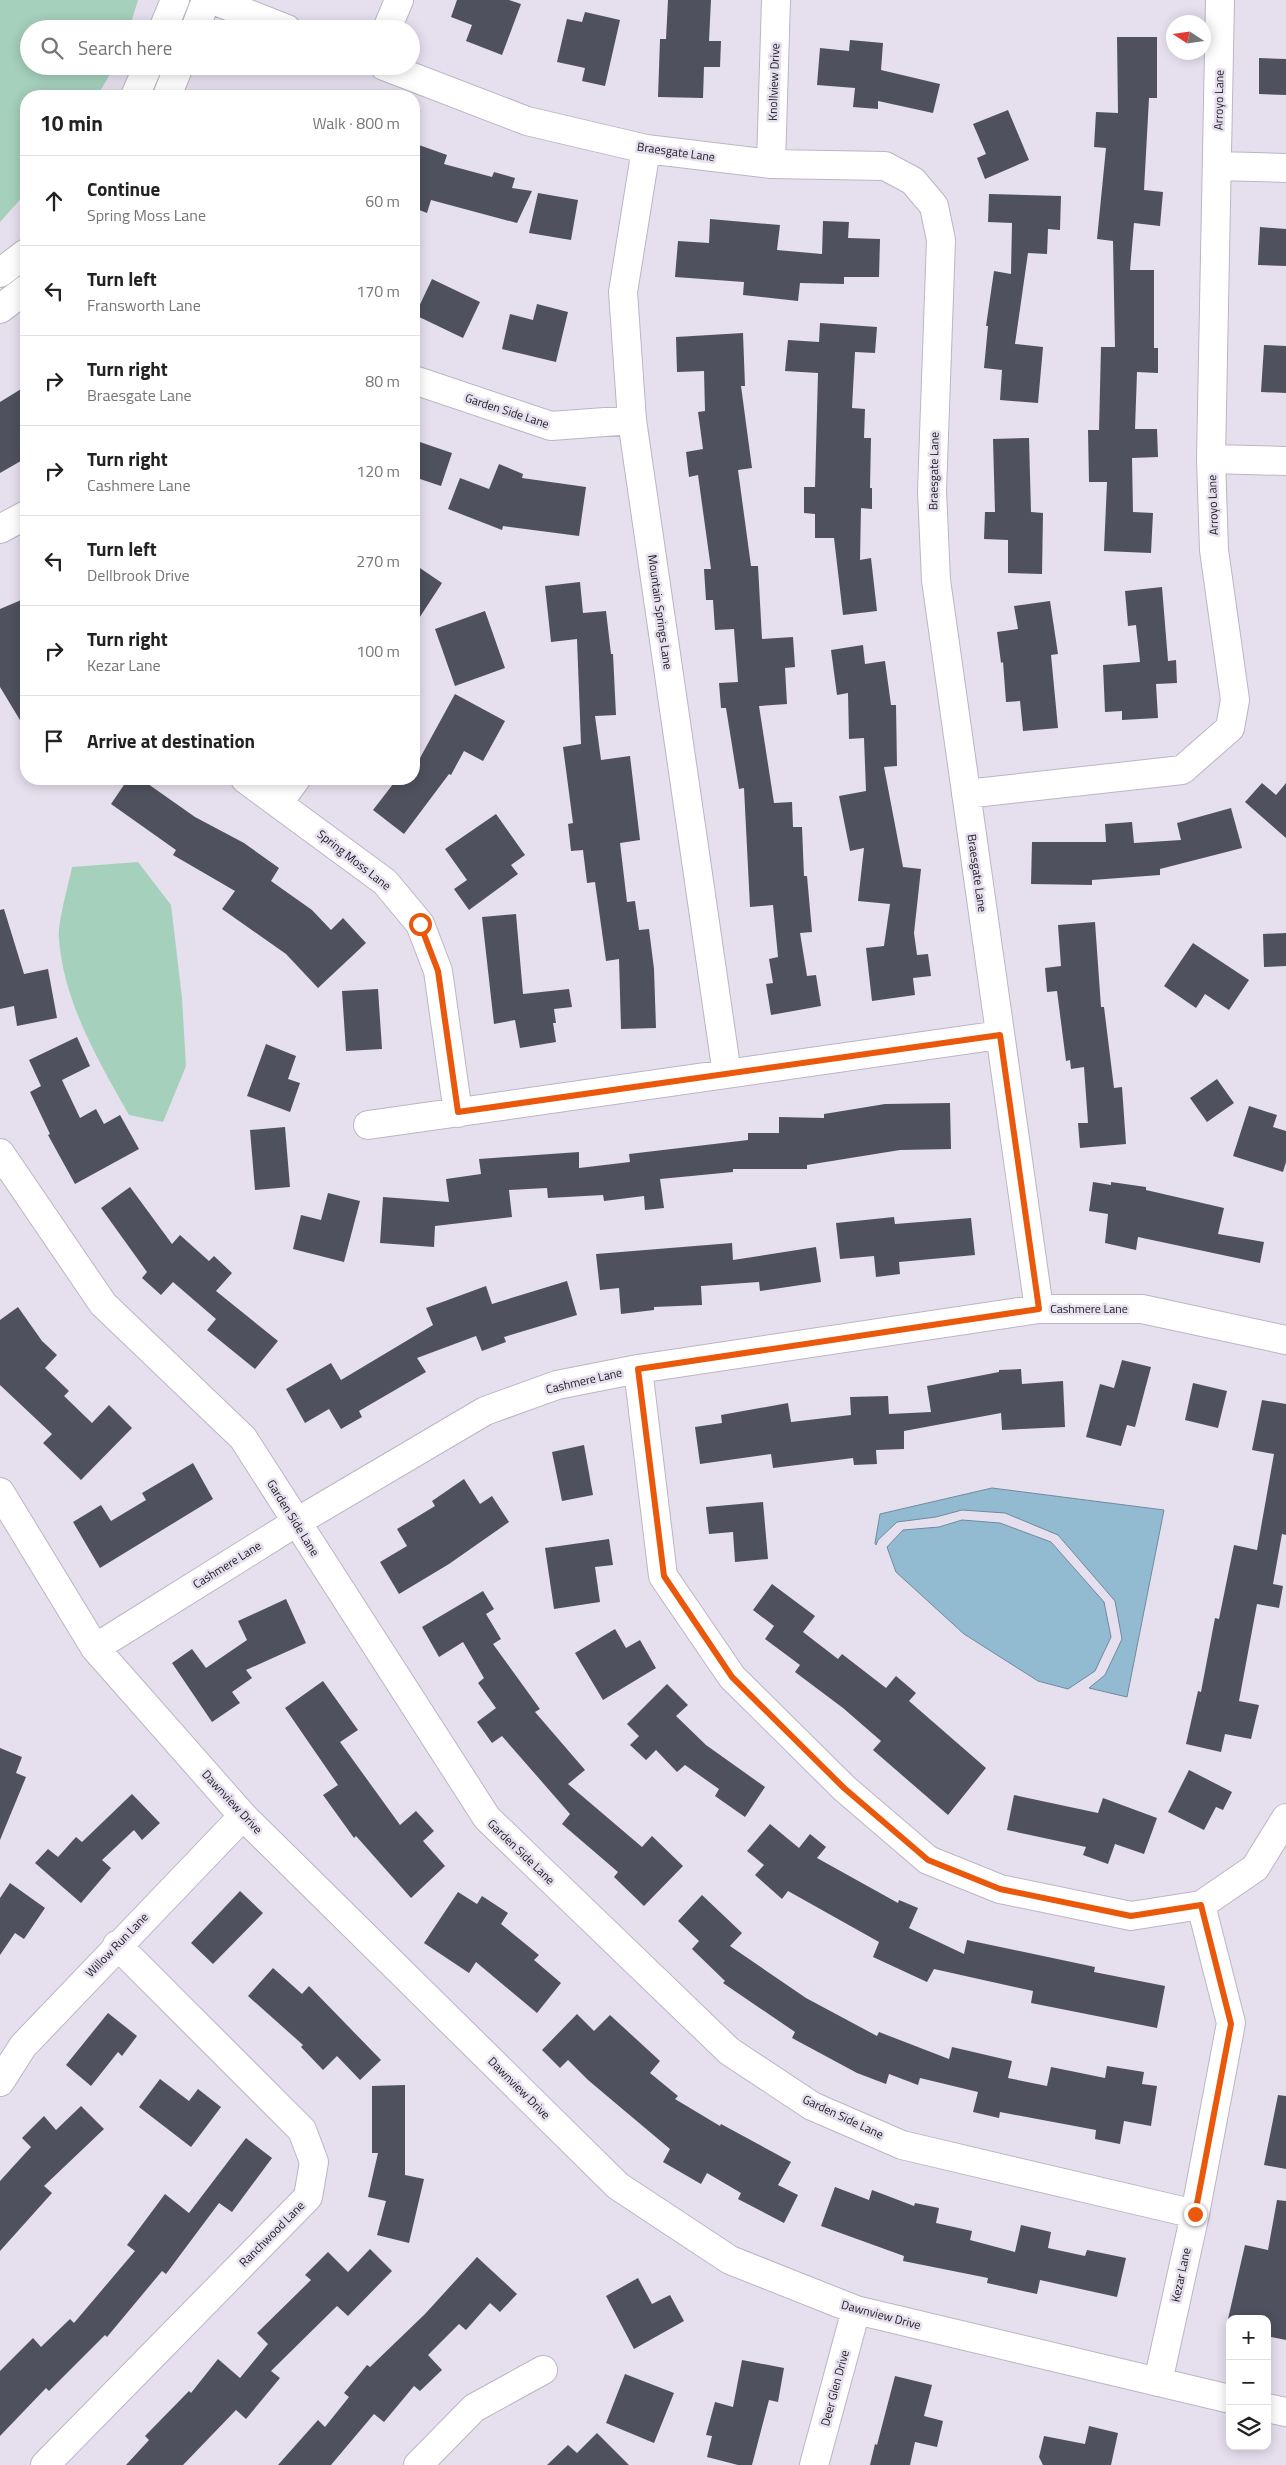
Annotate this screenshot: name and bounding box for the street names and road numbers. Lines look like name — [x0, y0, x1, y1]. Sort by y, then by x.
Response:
street label: Knollview Drive — [763, 43, 784, 121]
street label: Arroyo Lane — [1208, 70, 1229, 130]
street label: Braesgate Lane — [636, 137, 716, 166]
street label: Garden Side Lane — [463, 388, 552, 433]
street label: Braesgate Lane — [923, 432, 944, 510]
street label: Arroyo Lane — [1202, 474, 1223, 536]
street label: Mountain Springs Lane — [643, 553, 678, 671]
street label: Spring Moss Lane — [313, 825, 395, 895]
street label: Braesgate Lane — [963, 833, 992, 913]
street label: Cashmere Lane — [1050, 1299, 1128, 1318]
street label: Cashmere Lane — [544, 1363, 624, 1399]
street label: Garden Side Lane — [262, 1476, 325, 1560]
street label: Cashmere Lane — [189, 1536, 265, 1593]
street label: Dawnview Drive — [198, 1765, 267, 1838]
street label: Garden Side Lane — [483, 1814, 559, 1889]
street label: Willow Run Lane — [81, 1908, 153, 1981]
street label: Dawnview Drive — [484, 2052, 555, 2123]
street label: Garden Side Lane — [800, 2089, 887, 2144]
street label: Ranchwood Lane — [234, 2196, 309, 2271]
street label: Kezar Lane — [1165, 2246, 1196, 2304]
street label: Dawnview Drive — [839, 2295, 923, 2334]
street label: Deer Glen Drive — [815, 2348, 854, 2428]

